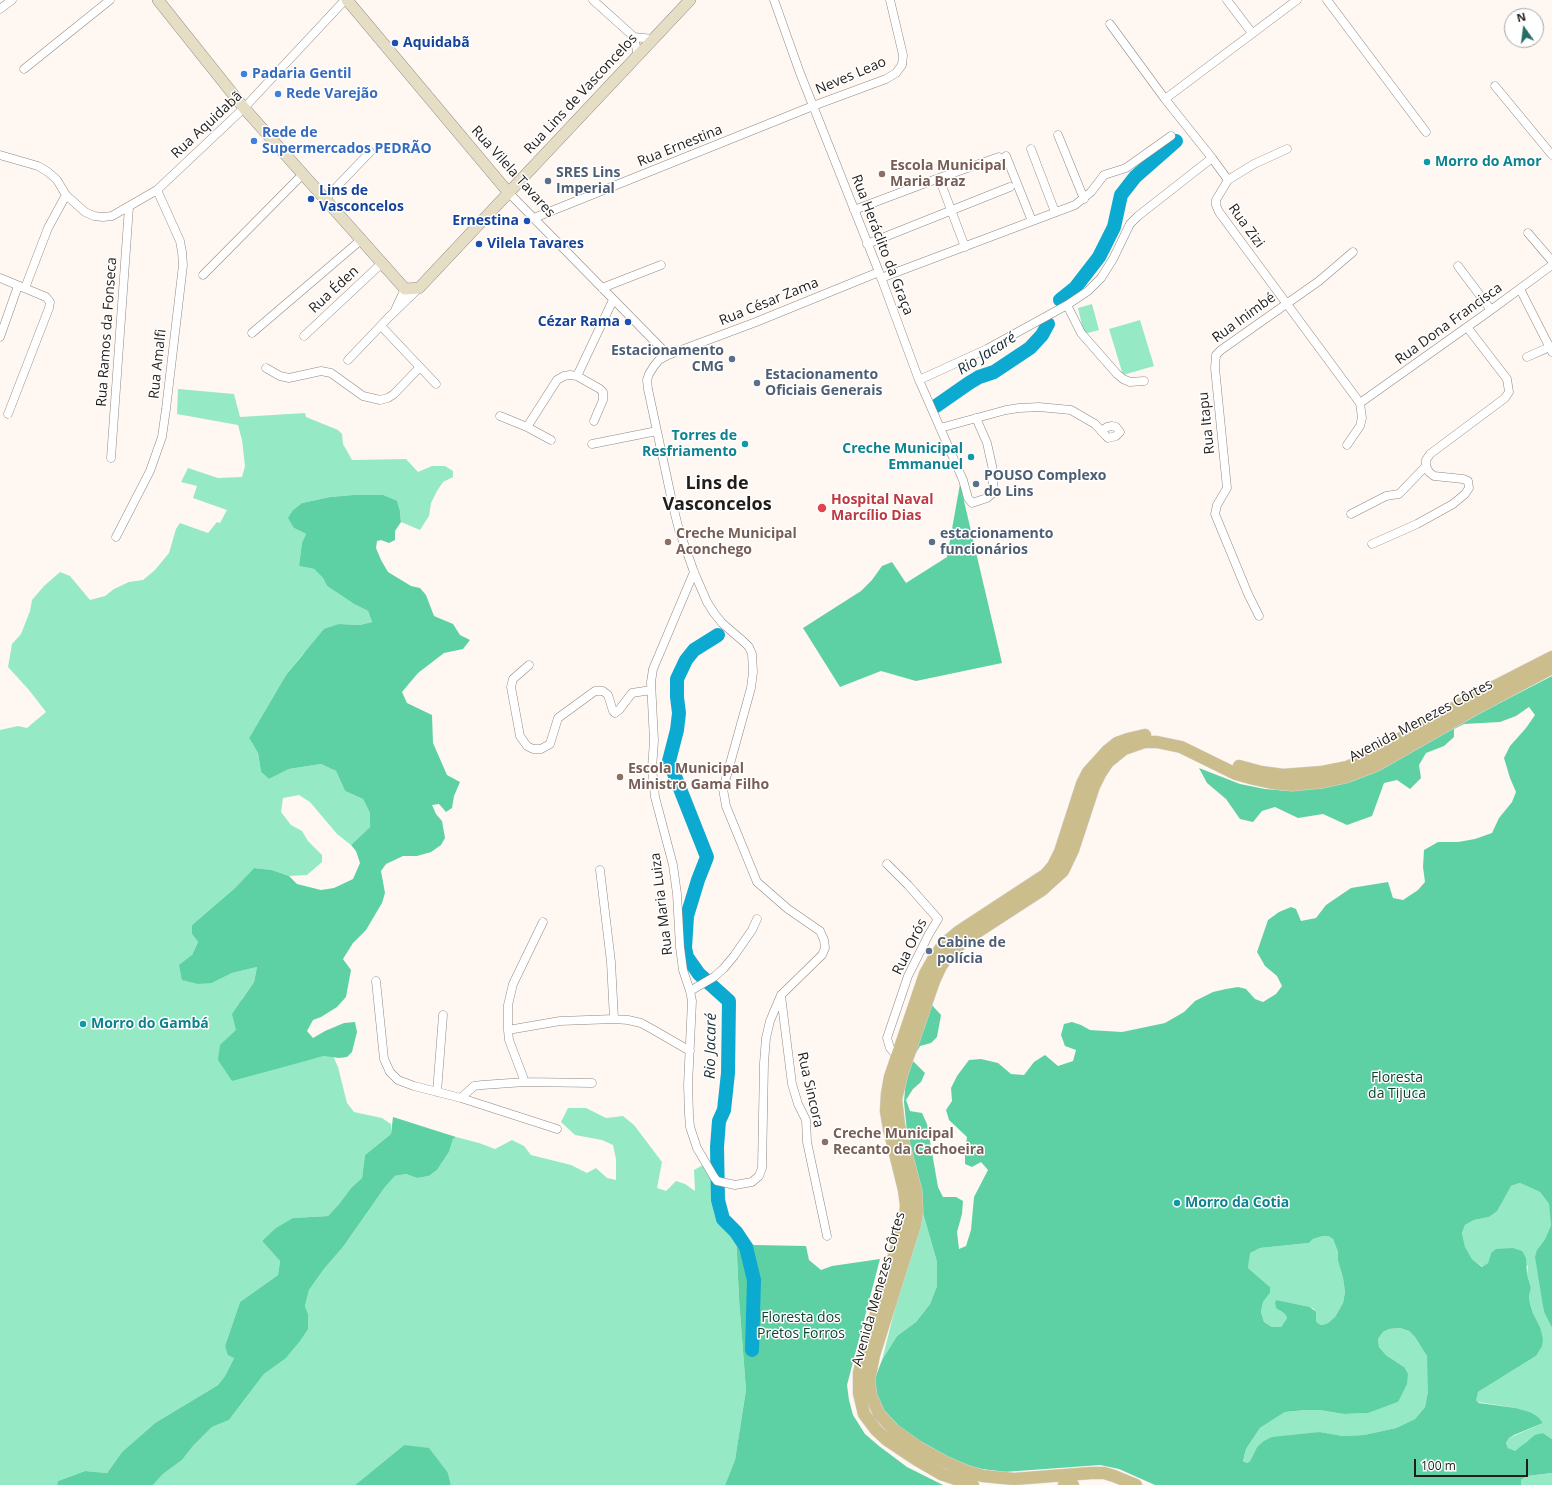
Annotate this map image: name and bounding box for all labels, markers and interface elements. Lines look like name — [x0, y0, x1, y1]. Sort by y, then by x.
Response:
north arrow — [1504, 8, 1544, 48]
text: N — [1515, 8, 1527, 25]
street label: Rua Lins de Vasconcelos — [521, 30, 641, 158]
place label: Aquidabã — [403, 35, 470, 51]
marker: Aquidabã — [390, 38, 400, 48]
street label: Neves Leao — [813, 54, 889, 98]
place label: Padaria Gentil — [252, 66, 352, 82]
marker: Padaria Gentil — [239, 69, 249, 79]
place label: Rede Varejão — [286, 86, 378, 102]
street label: Rua Aquidabã — [168, 88, 246, 162]
marker: Rede Varejão — [273, 89, 283, 99]
street label: Rua Ernestina — [635, 121, 725, 171]
street label: Rua Vilela Tavares — [467, 123, 559, 221]
place label: Rede de Supermercados PEDRÃO — [262, 125, 432, 158]
marker: Rede de Supermercados PEDRÃO — [249, 136, 259, 146]
place label: Morro do Amor — [1435, 154, 1541, 170]
marker: Morro do Amor — [1422, 157, 1432, 167]
place label: Escola Municipal Maria Braz — [890, 158, 1006, 190]
place label: SRES Lins Imperial — [556, 165, 620, 198]
marker: Escola Municipal Maria Braz — [877, 169, 887, 179]
street label: Rua Heráclito da Graça — [847, 172, 917, 318]
marker: SRES Lins Imperial — [543, 176, 553, 186]
place label: Lins de Vasconcelos — [319, 183, 404, 216]
marker: Lins de Vasconcelos — [306, 194, 316, 204]
street label: Rua Zizi — [1224, 201, 1268, 251]
place label: Ernestina — [452, 213, 519, 229]
marker: Ernestina — [522, 216, 532, 226]
place label: Vilela Tavares — [487, 236, 584, 252]
marker: Vilela Tavares — [474, 239, 484, 249]
street label: Rua Ramos da Fonseca — [93, 257, 121, 407]
street label: Rua Éden — [306, 263, 362, 317]
street label: Rua César Zama — [717, 274, 821, 330]
street label: Rua Dona Francisca — [1392, 280, 1506, 368]
street label: Rua Inimbé — [1209, 289, 1279, 347]
place label: Cézar Rama — [538, 314, 620, 330]
marker: Cézar Rama — [623, 317, 633, 327]
street label: Rua Amalfi — [146, 328, 170, 400]
water label: Rio Jacaré — [954, 329, 1020, 379]
place label: Estacionamento CMG — [611, 343, 724, 376]
marker: Estacionamento CMG — [727, 354, 737, 364]
place label: Estacionamento Oficiais Generais — [765, 367, 883, 400]
marker: Estacionamento Oficiais Generais — [752, 378, 762, 388]
street label: Rua Itapu — [1195, 391, 1219, 455]
place label: Torres de Resfriamento — [642, 428, 737, 460]
marker: Torres de Resfriamento — [740, 439, 750, 449]
place label: Creche Municipal Emmanuel — [842, 441, 963, 474]
marker: Creche Municipal Emmanuel — [966, 452, 976, 462]
place label: POUSO Complexo do Lins — [984, 468, 1107, 500]
district label: Lins de Vasconcelos — [662, 473, 772, 516]
marker: POUSO Complexo do Lins — [971, 479, 981, 489]
place label: Hospital Naval Marcílio Dias — [831, 492, 933, 524]
marker: Hospital Naval Marcílio Dias — [816, 502, 828, 514]
place label: Creche Municipal Aconchego — [676, 526, 797, 558]
place label: estacionamento funcionários — [940, 526, 1054, 558]
marker: Creche Municipal Aconchego — [663, 537, 673, 547]
marker: estacionamento funcionários — [927, 537, 937, 547]
street label: Avenida Menezes Côrtes — [1346, 676, 1496, 766]
place label: Escola Municipal Ministro Gama Filho — [628, 761, 769, 794]
marker: Escola Municipal Ministro Gama Filho — [615, 772, 625, 782]
street label: Rua Maria Luiza — [647, 852, 677, 956]
street label: Rua Orós — [889, 916, 931, 978]
place label: Cabine de polícia — [937, 935, 1006, 968]
marker: Cabine de polícia — [924, 946, 934, 956]
water label: Rio Jacaré — [701, 1013, 721, 1079]
place label: Morro do Gambá — [91, 1016, 209, 1032]
marker: Morro do Gambá — [78, 1019, 88, 1029]
street label: Rua Sincora — [793, 1051, 827, 1129]
park label: Floresta da Tijuca — [1368, 1070, 1426, 1102]
place label: Creche Municipal Recanto da Cachoeira — [833, 1126, 985, 1158]
marker: Creche Municipal Recanto da Cachoeira — [820, 1137, 830, 1147]
place label: Morro da Cotia — [1185, 1195, 1289, 1211]
marker: Morro da Cotia — [1172, 1198, 1182, 1208]
street label: Avenida Menezes Côrtes — [849, 1210, 909, 1368]
park label: Floresta dos Pretos Forros — [757, 1310, 845, 1342]
scale bar — [1416, 1451, 1530, 1477]
text: 100 m — [1421, 1457, 1456, 1474]

